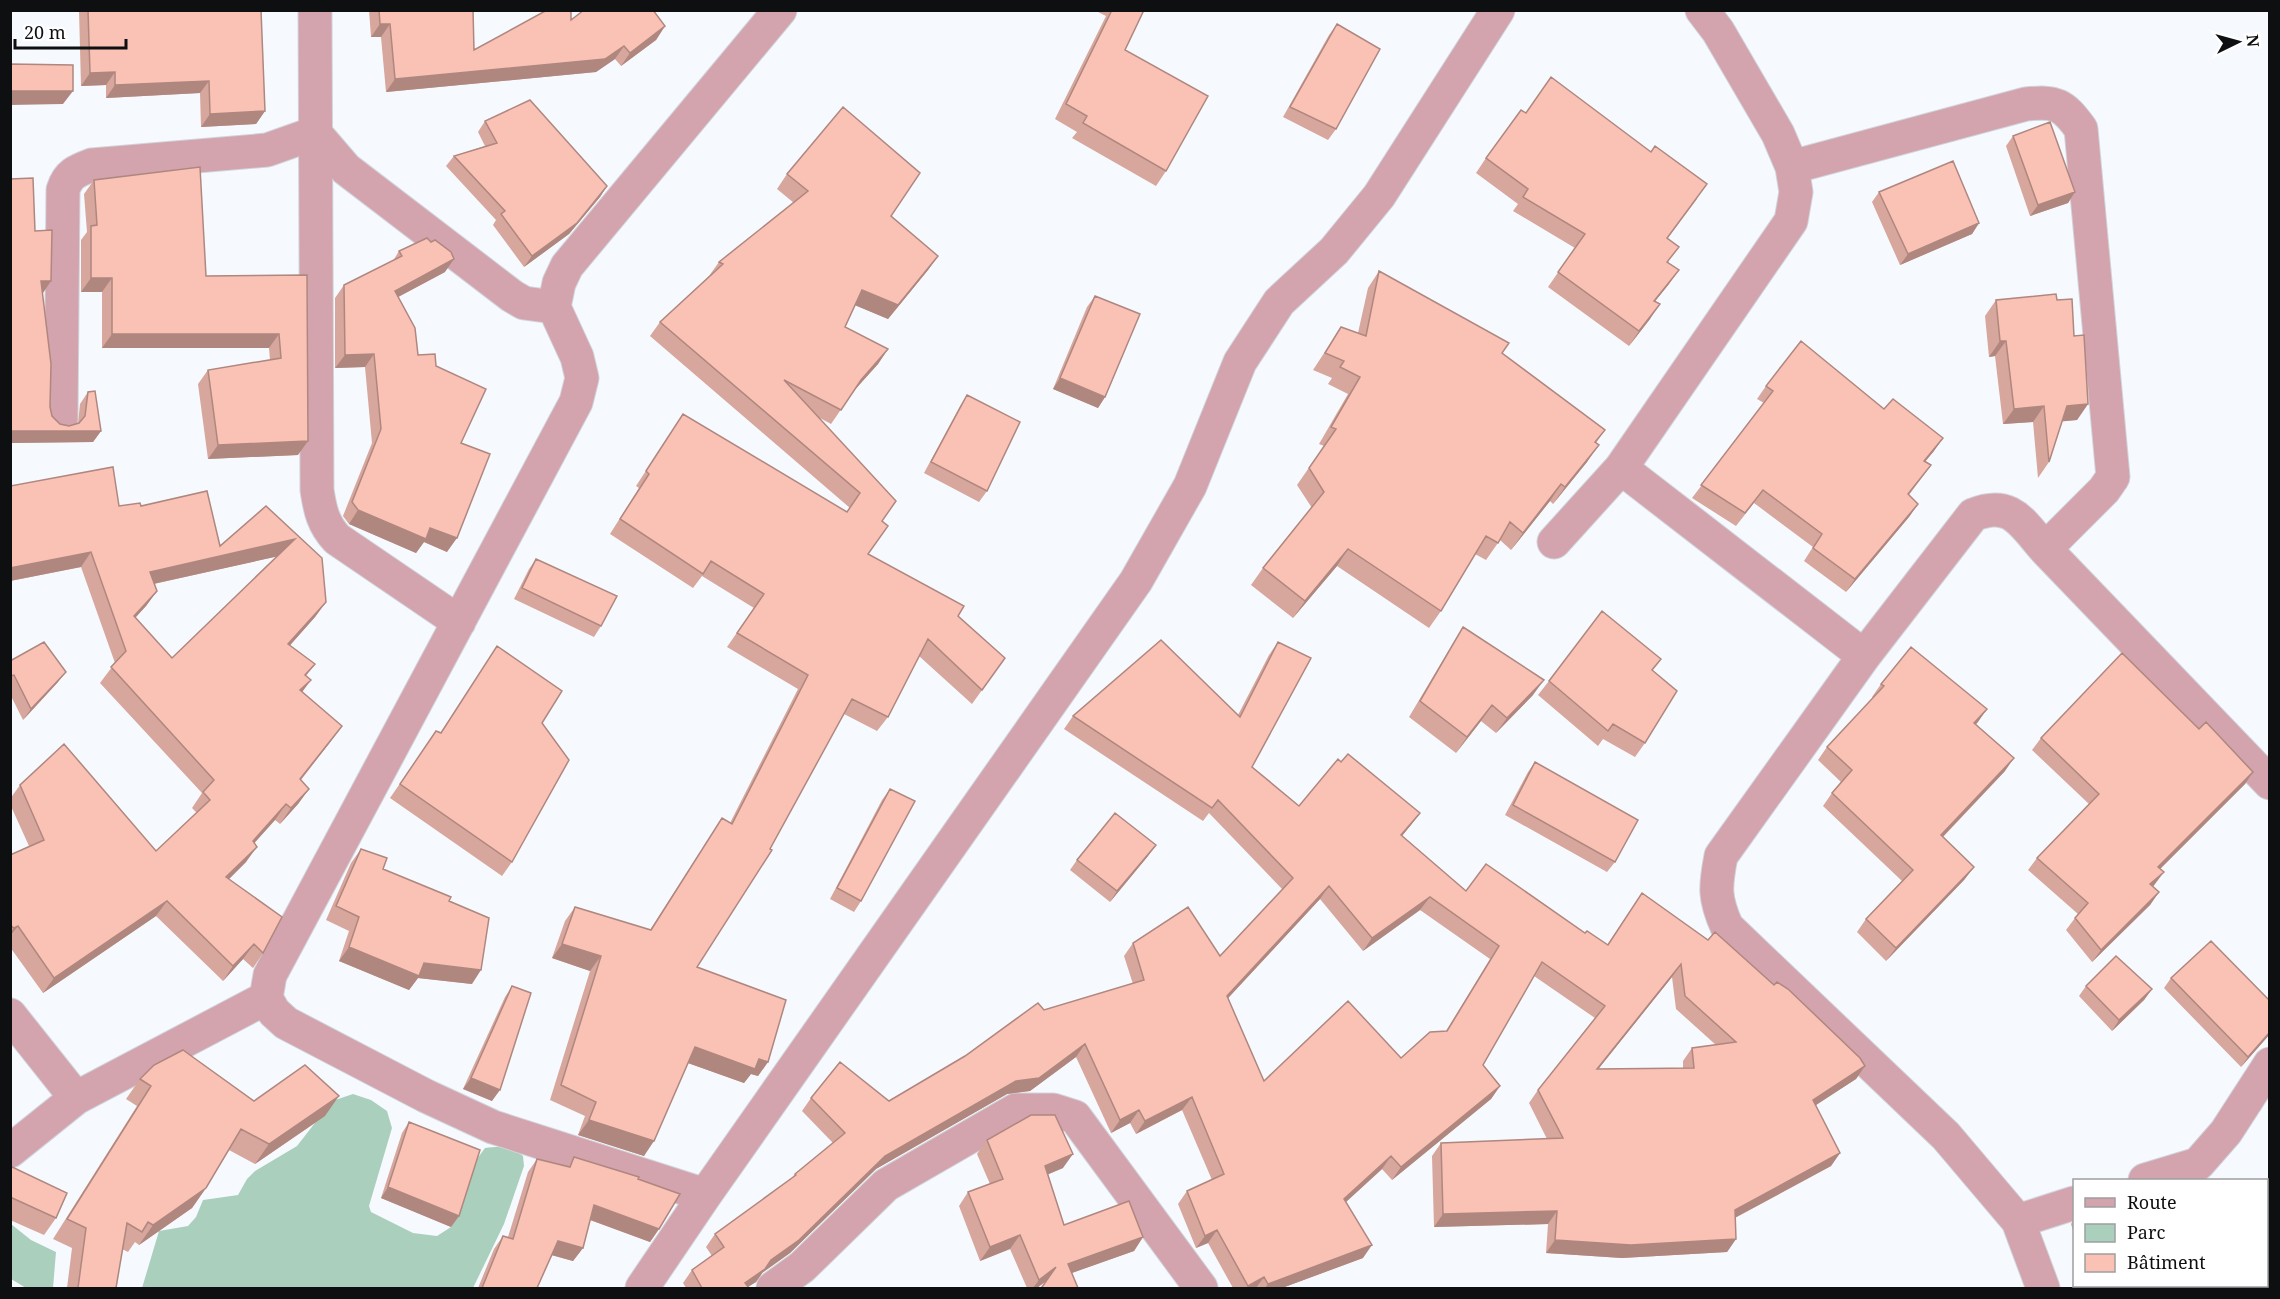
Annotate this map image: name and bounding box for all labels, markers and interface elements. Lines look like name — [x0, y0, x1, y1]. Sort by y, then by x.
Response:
scale bar — [15, 12, 126, 50]
north arrow — [2208, 12, 2268, 72]
text: 20 m — [24, 20, 66, 44]
text: N — [2241, 33, 2264, 48]
legend — [2073, 1179, 2268, 1287]
text: Route — [2127, 1190, 2177, 1214]
text: Parc — [2127, 1220, 2165, 1244]
text: Bâtiment — [2127, 1250, 2206, 1274]

